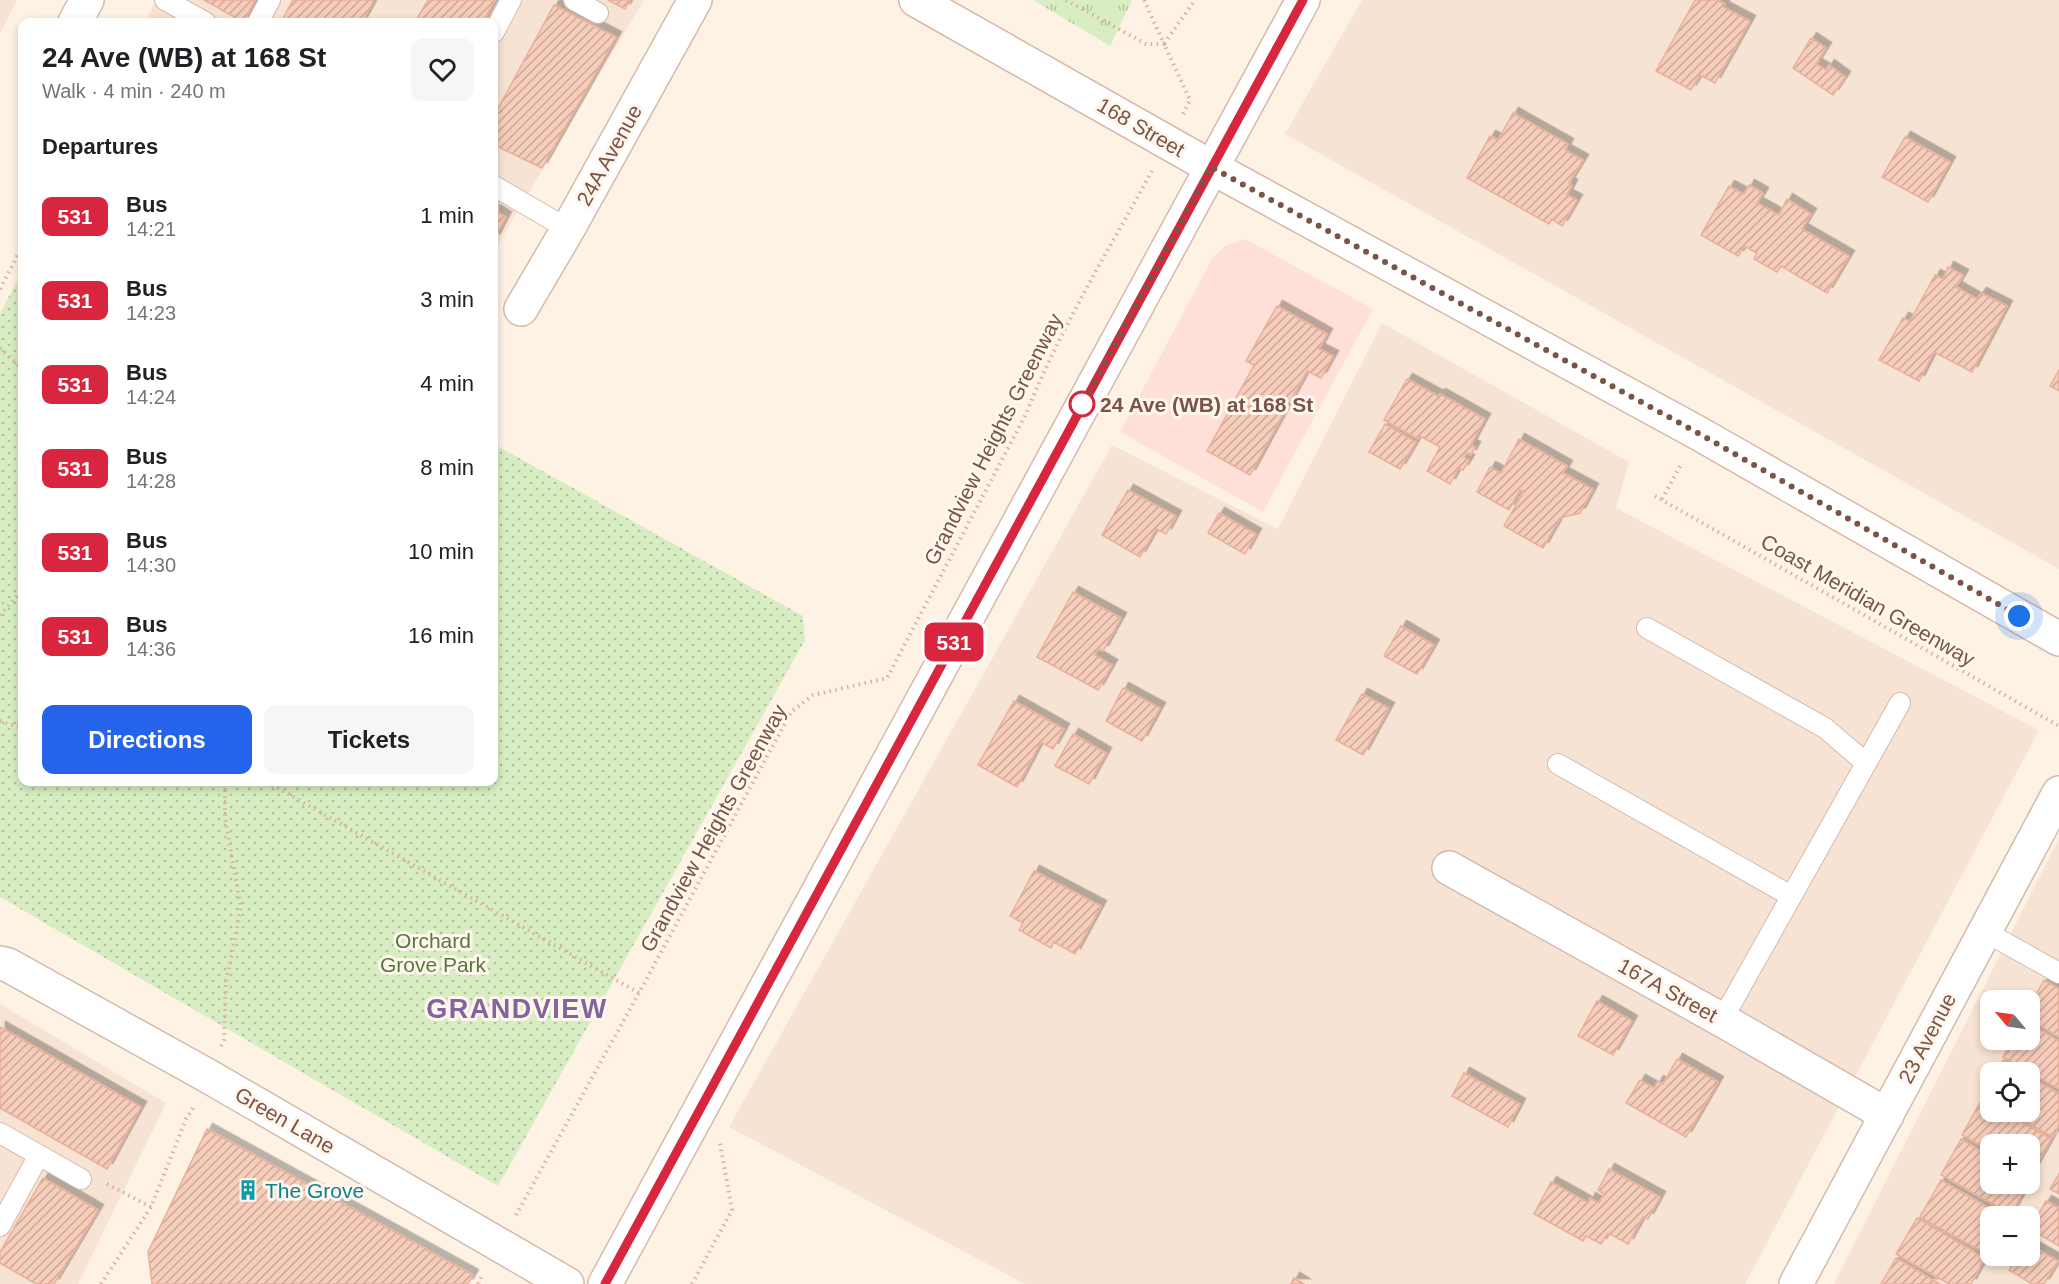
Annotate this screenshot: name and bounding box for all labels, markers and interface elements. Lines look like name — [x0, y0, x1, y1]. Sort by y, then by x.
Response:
button: heart — [411, 38, 474, 101]
text: 24 Ave (WB) at 168 St — [42, 42, 326, 73]
text: Walk · 4 min · 240 m — [42, 80, 226, 102]
street label: 168 Street — [1093, 93, 1189, 161]
street label: 24A Avenue — [572, 101, 646, 209]
text: Departures — [42, 134, 158, 159]
text: Bus — [126, 192, 168, 217]
text: 1 min — [420, 203, 474, 228]
text: 531 — [57, 205, 93, 228]
text: 14:21 — [126, 218, 176, 240]
text: Bus — [126, 276, 168, 301]
text: 3 min — [420, 287, 474, 312]
text: 531 — [57, 289, 93, 312]
text: 14:23 — [126, 302, 176, 324]
street label: Grandview Heights Greenway — [919, 309, 1067, 569]
text: Bus — [126, 360, 168, 385]
text: 4 min — [420, 371, 474, 396]
text: 531 — [57, 373, 93, 396]
text: 14:24 — [126, 386, 176, 408]
marker: 24 Ave (WB) at 168 St — [1069, 391, 1095, 417]
place label: 24 Ave (WB) at 168 St — [1100, 393, 1313, 416]
text: Bus — [126, 444, 168, 469]
text: 8 min — [420, 455, 474, 480]
text: 531 — [57, 457, 93, 480]
text: 14:28 — [126, 470, 176, 492]
text: Bus — [126, 528, 168, 553]
street label: Coast Meridian Greenway — [1757, 529, 1979, 671]
text: 10 min — [408, 539, 474, 564]
text: 531 — [57, 541, 93, 564]
text: 14:30 — [126, 554, 176, 576]
your location — [2004, 601, 2034, 631]
text: Bus — [126, 612, 168, 637]
line badge: 531 — [920, 622, 988, 662]
text: 16 min — [408, 623, 474, 648]
text: 531 — [57, 625, 93, 648]
text: 531 — [936, 631, 972, 654]
text: 14:36 — [126, 638, 176, 660]
street label: Grandview Heights Greenway — [635, 700, 791, 956]
button: Directions — [42, 705, 252, 774]
button: Tickets — [264, 705, 474, 774]
park label: Orchard Grove Park — [380, 929, 487, 976]
street label: 167A Street — [1614, 953, 1722, 1027]
street label: 23 Avenue — [1894, 989, 1960, 1087]
north arrow — [1980, 990, 2040, 1050]
map controls — [1980, 990, 2040, 1266]
district label: GRANDVIEW — [426, 994, 608, 1024]
button: locate — [1980, 1062, 2040, 1122]
street label: Green Lane — [231, 1082, 339, 1158]
button: + — [1980, 1134, 2040, 1194]
building icon: The Grove — [236, 1178, 260, 1202]
place label: The Grove — [265, 1179, 364, 1202]
button: − — [1980, 1206, 2040, 1266]

